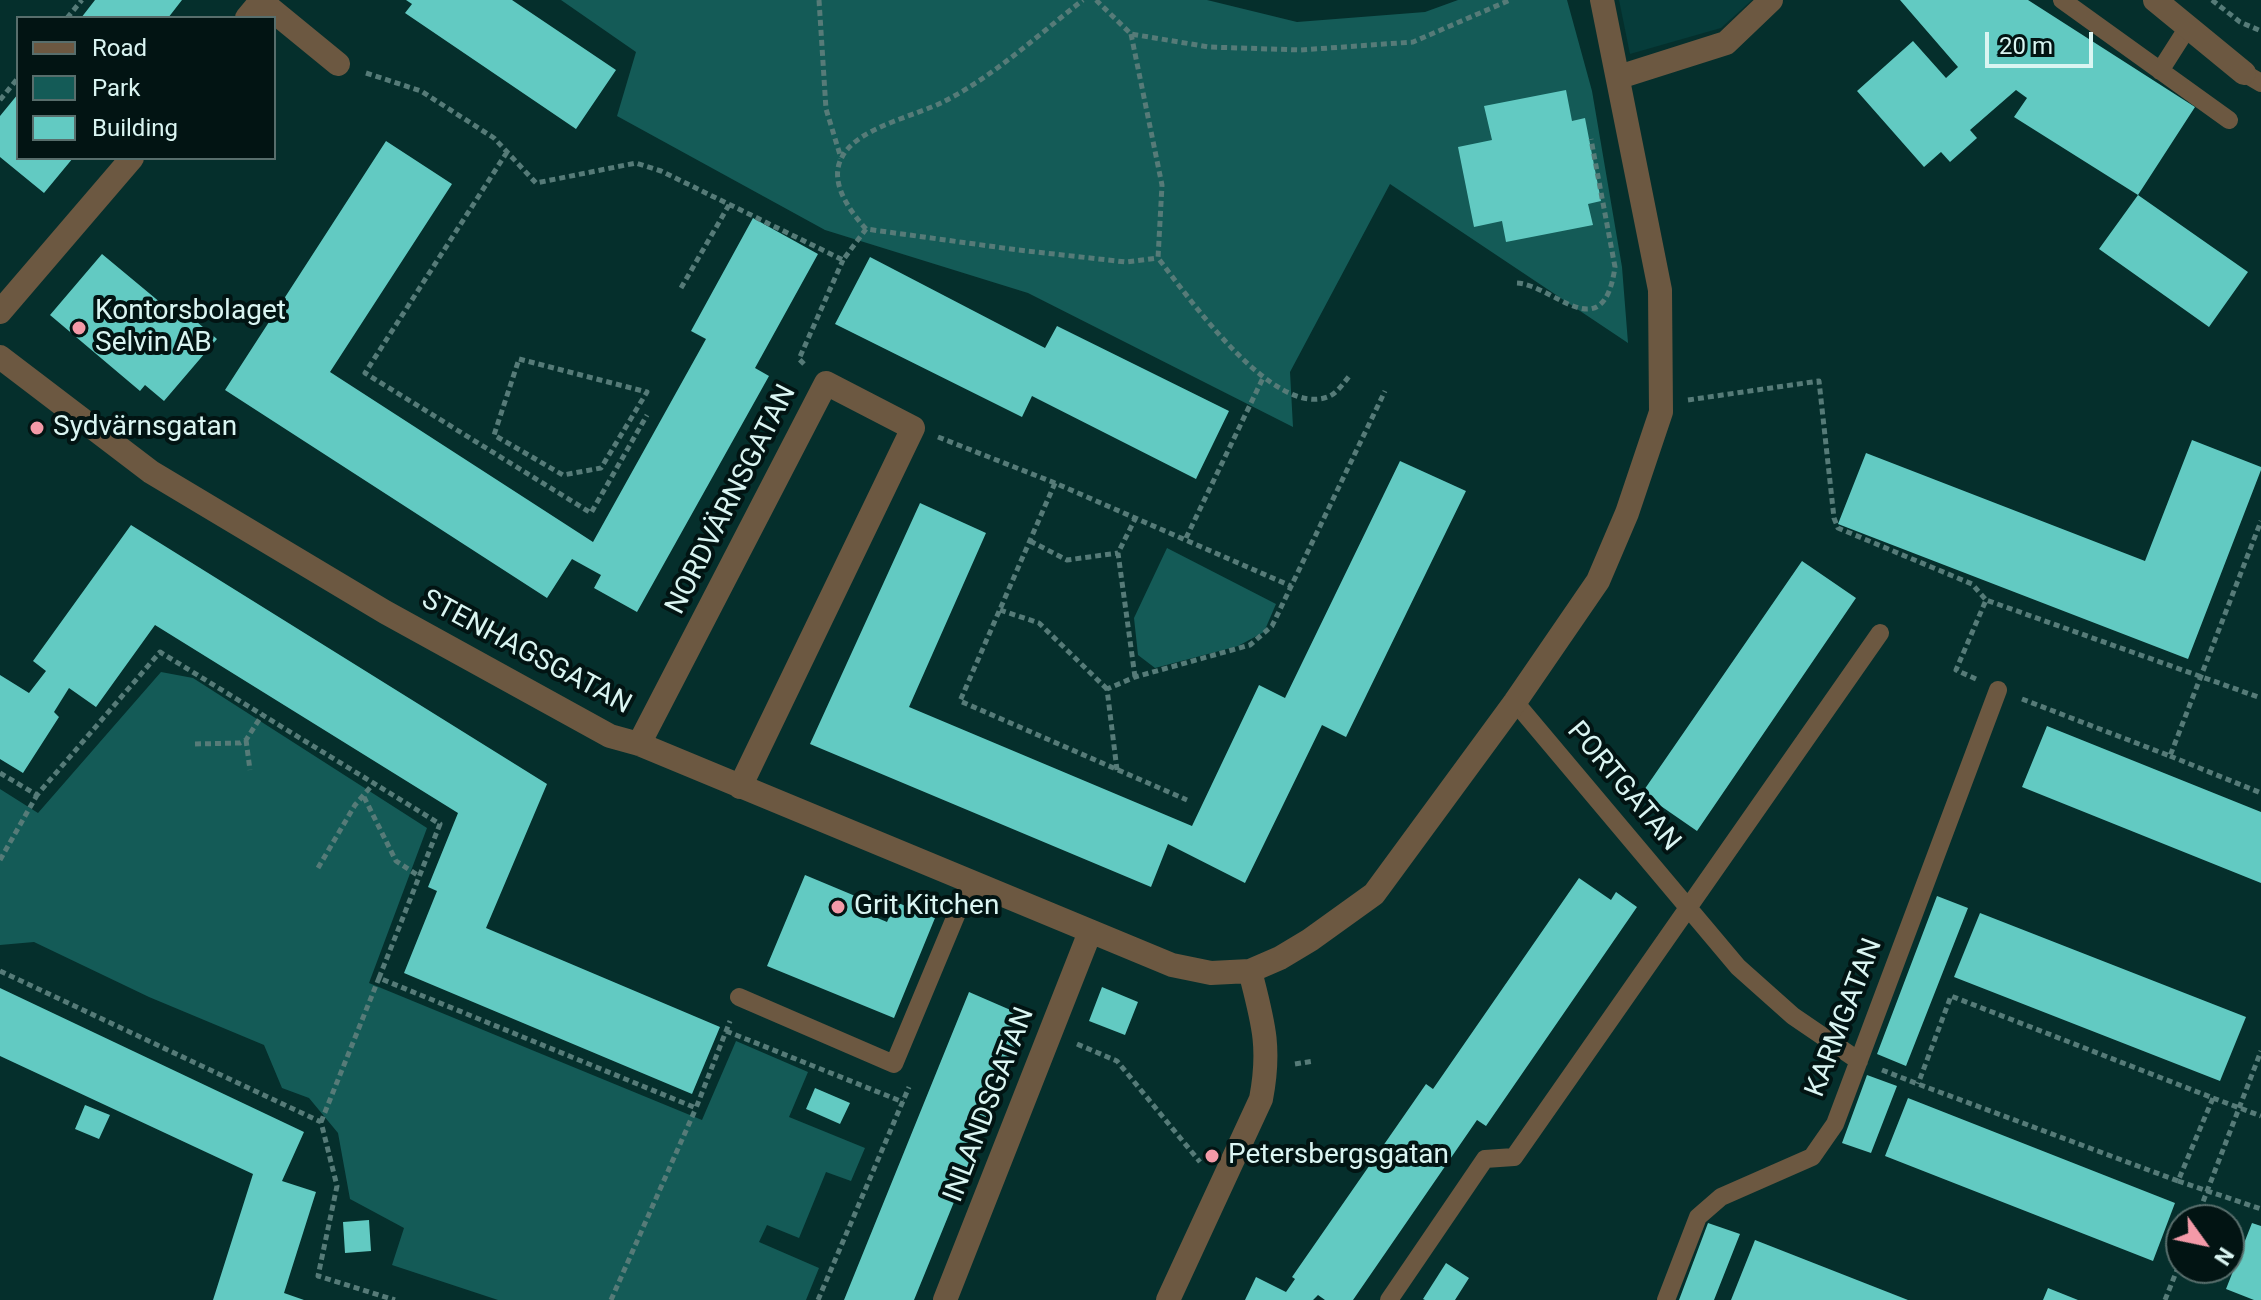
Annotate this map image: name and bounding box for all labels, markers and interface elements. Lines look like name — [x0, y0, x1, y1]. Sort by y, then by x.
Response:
legend — [16, 16, 276, 160]
scale bar — [1989, 16, 2097, 66]
text: 20 m — [1999, 32, 2053, 60]
text: Road — [92, 34, 147, 62]
text: Park — [92, 74, 140, 102]
text: Building — [92, 114, 178, 142]
place label: Kontorsbolaget Selvin AB — [95, 295, 286, 361]
marker: Kontorsbolaget Selvin AB — [70, 319, 88, 337]
street label: NORDVÄRNSGATAN — [660, 380, 804, 620]
place label: Sydvärnsgatan — [53, 411, 237, 445]
marker: Sydvärnsgatan — [28, 419, 46, 437]
street label: STENHAGSGATAN — [415, 584, 637, 722]
street label: PORTGATAN — [1559, 715, 1687, 859]
place label: Grit Kitchen — [854, 890, 999, 924]
marker: Grit Kitchen — [829, 898, 847, 916]
street label: KARMGATAN — [1799, 934, 1891, 1102]
street label: INLANDSGATAN — [937, 1003, 1043, 1207]
place label: Petersbergsgatan — [1228, 1139, 1449, 1173]
marker: Petersbergsgatan — [1203, 1147, 1221, 1165]
north arrow — [2165, 1204, 2245, 1284]
text: N — [2209, 1243, 2239, 1270]

